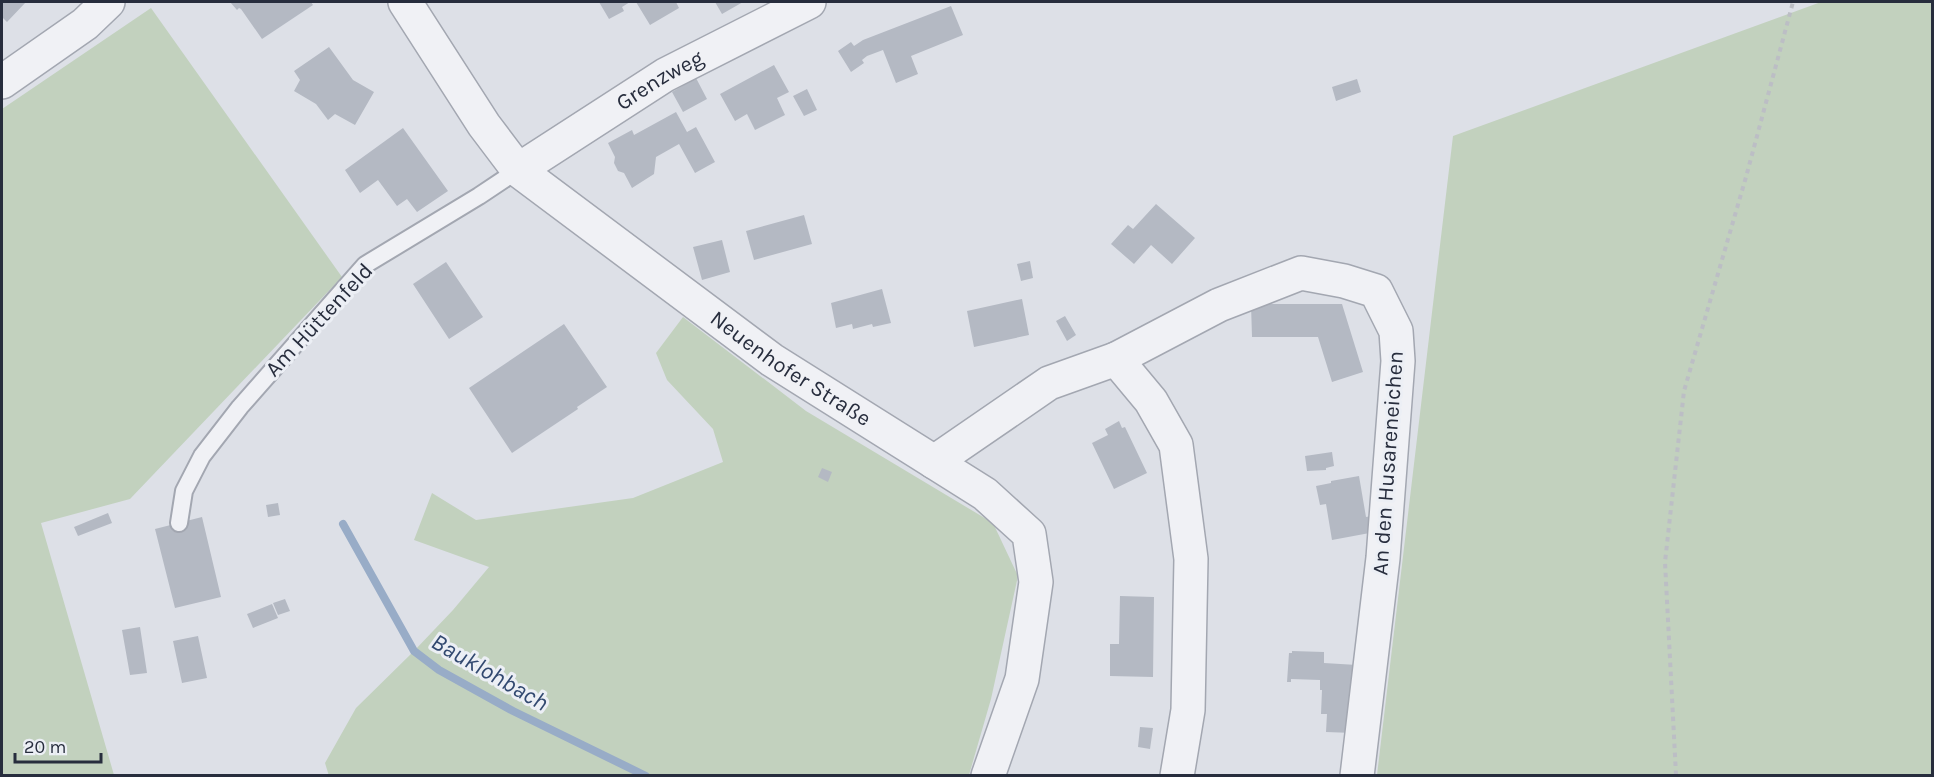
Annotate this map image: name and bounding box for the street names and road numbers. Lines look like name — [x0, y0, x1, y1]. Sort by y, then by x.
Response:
street label: Grenzweg — [611, 44, 708, 116]
street label: Am Hüttenfeld — [260, 258, 378, 382]
street label: Neuenhofer Straße — [705, 305, 876, 432]
street label: An den Husareneichen — [1367, 350, 1409, 576]

